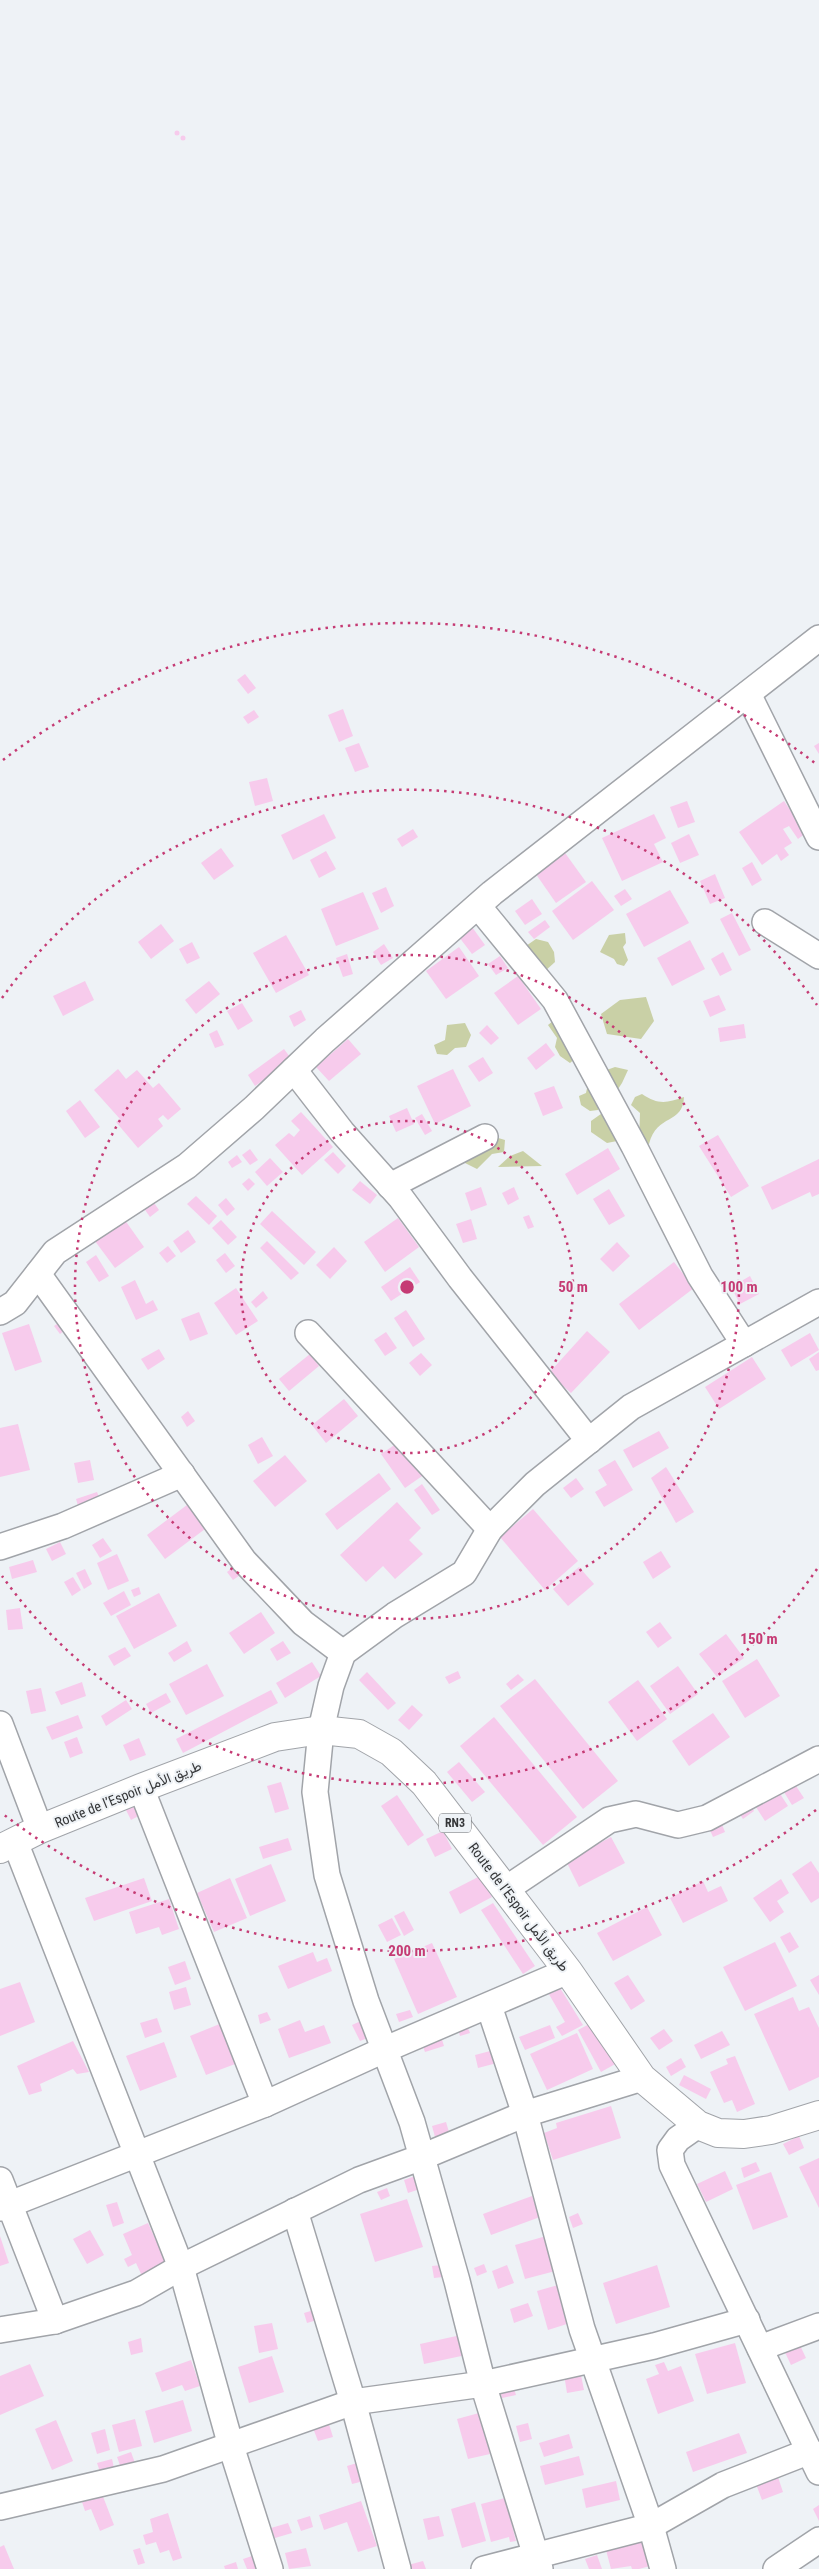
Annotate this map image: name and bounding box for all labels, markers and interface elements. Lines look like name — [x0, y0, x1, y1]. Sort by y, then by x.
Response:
centre of rings — [398, 1278, 416, 1296]
text: 50 m — [558, 1278, 588, 1296]
text: 100 m — [720, 1278, 758, 1296]
text: 150 m — [740, 1630, 778, 1648]
street label: Route de l’Espoir طريق الأمل — [52, 1757, 204, 1832]
road number: RN3 — [439, 1814, 471, 1832]
street label: Route de l’Espoir طريق الأمل — [465, 1840, 573, 1975]
text: 200 m — [388, 1942, 426, 1960]

